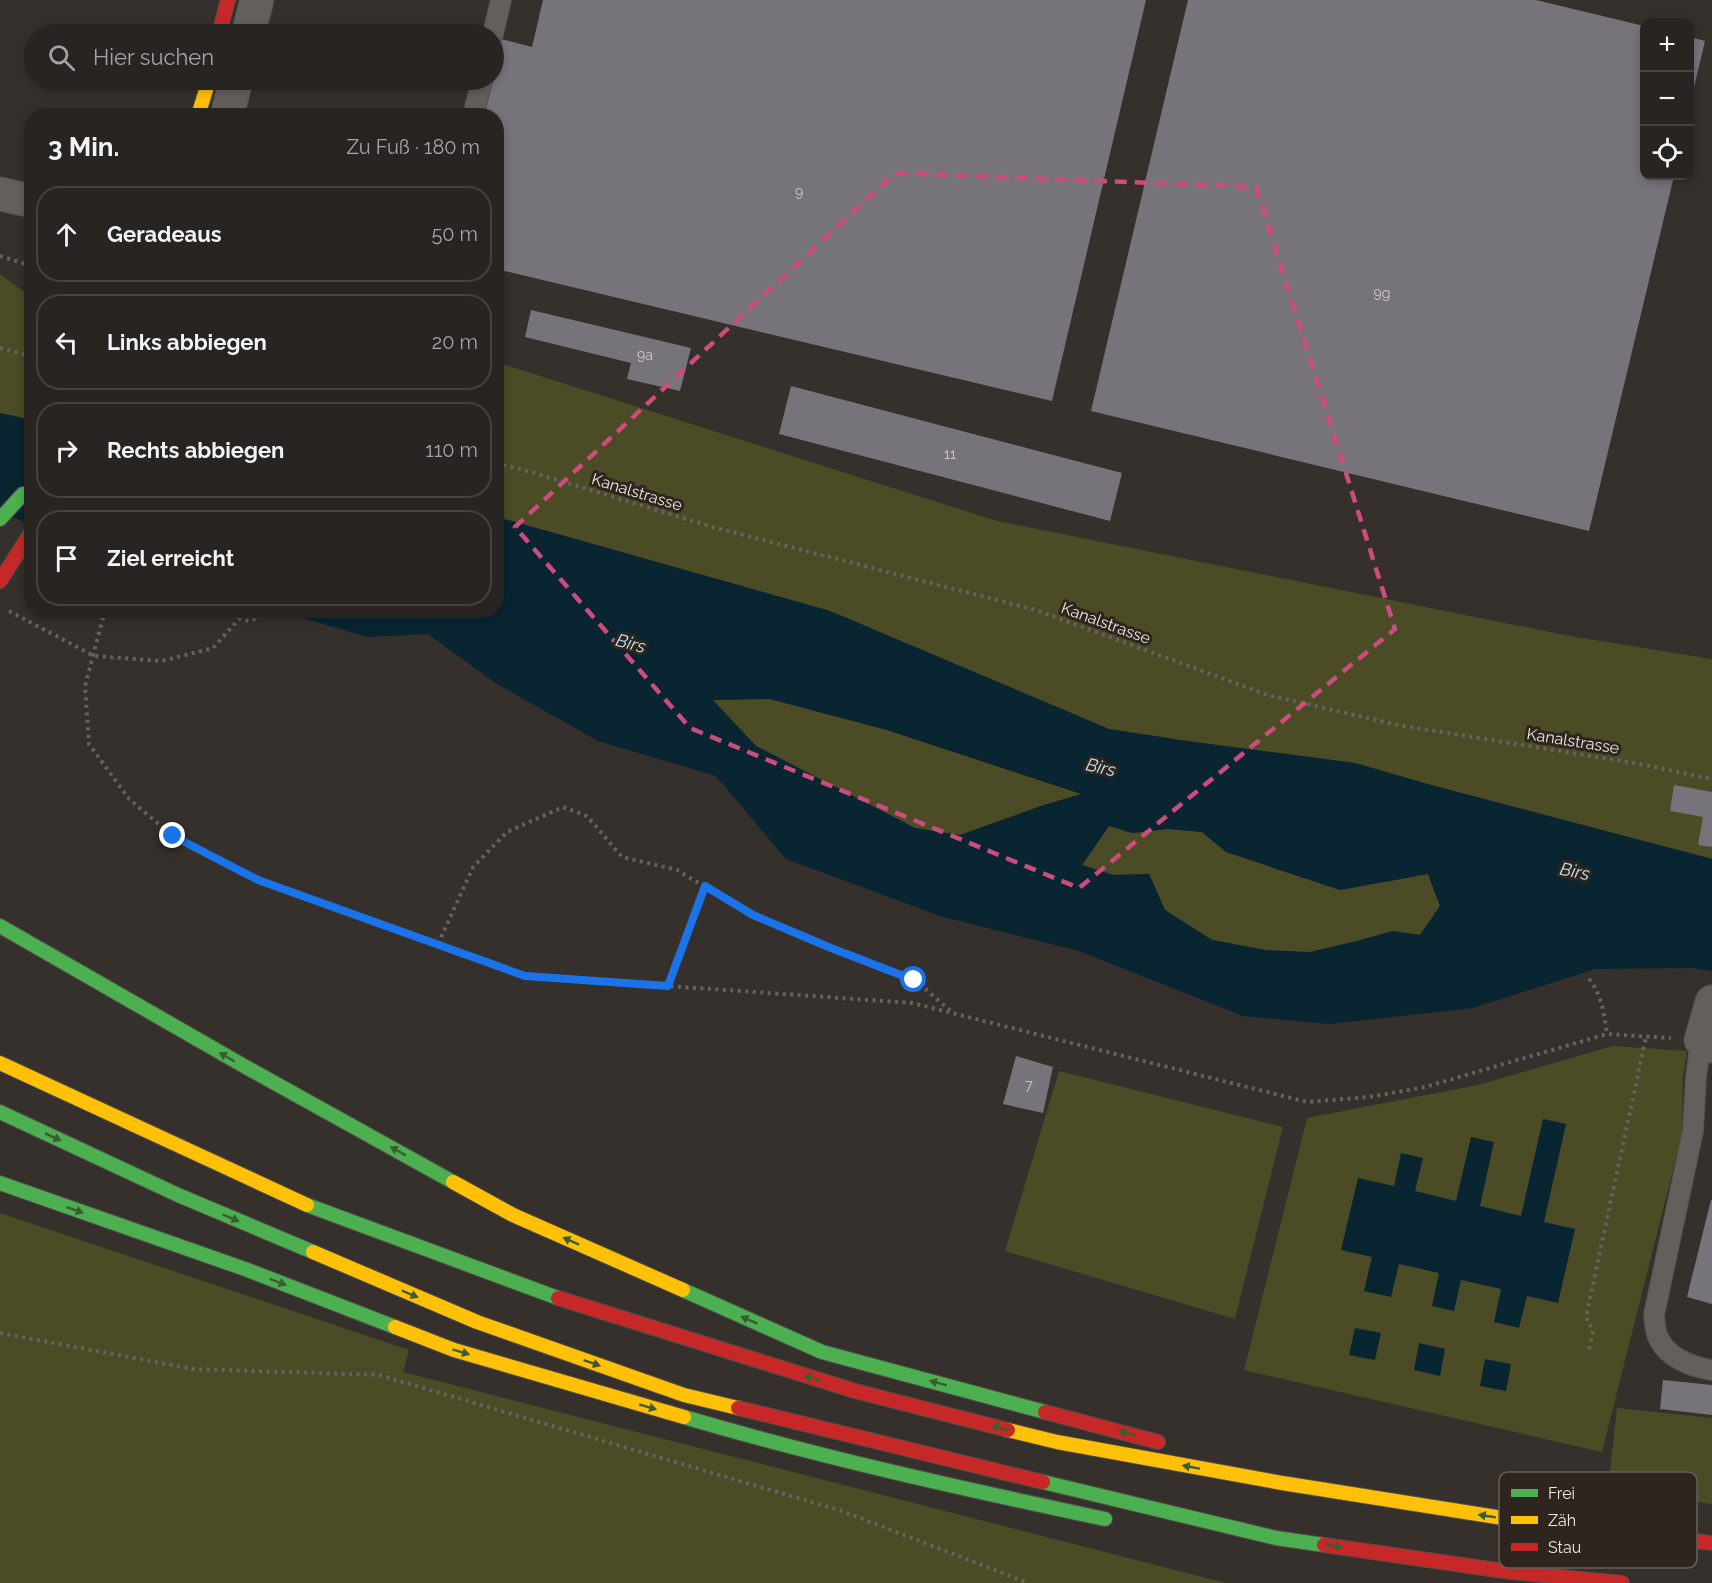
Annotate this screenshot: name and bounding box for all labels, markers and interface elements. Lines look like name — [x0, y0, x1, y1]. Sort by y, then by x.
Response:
map controls — [1640, 18, 1694, 180]
button: + — [1640, 18, 1694, 72]
search box — [24, 24, 504, 90]
icon: search — [45, 41, 78, 74]
text: Hier suchen — [93, 44, 214, 70]
button: − — [1640, 72, 1694, 126]
button: locate — [1640, 126, 1694, 180]
text: 3 Min. — [48, 132, 119, 162]
text: Zu Fuß · 180 m — [347, 135, 480, 159]
house number: 9 — [795, 184, 803, 200]
icon: ahead — [50, 218, 83, 251]
text: Geradeaus — [107, 221, 222, 247]
text: 50 m — [431, 222, 478, 246]
house number: 9g — [1374, 285, 1390, 301]
icon: left — [50, 326, 83, 359]
text: Links abbiegen — [107, 329, 267, 355]
text: 20 m — [432, 330, 478, 354]
house number: 9a — [637, 347, 653, 363]
icon: right — [50, 434, 83, 467]
text: Rechts abbiegen — [107, 437, 284, 463]
text: 110 m — [425, 438, 478, 462]
house number: 11 — [944, 446, 956, 462]
street label: Kanalstrasse — [589, 469, 685, 515]
icon: arrive — [50, 542, 83, 575]
text: Ziel erreicht — [107, 545, 234, 571]
street label: Kanalstrasse — [1059, 598, 1153, 648]
water label: Birs — [614, 629, 649, 657]
street label: Kanalstrasse — [1525, 724, 1621, 758]
water label: Birs — [1084, 753, 1119, 781]
route end — [159, 822, 185, 848]
water label: Birs — [1558, 858, 1592, 884]
route start — [900, 966, 926, 992]
one-way arrow — [219, 1051, 235, 1062]
house number: 7 — [1025, 1077, 1033, 1093]
one-way arrow — [45, 1133, 62, 1142]
one-way arrow — [389, 1146, 406, 1156]
one-way arrow — [66, 1205, 84, 1215]
one-way arrow — [222, 1213, 240, 1223]
one-way arrow — [562, 1235, 580, 1245]
one-way arrow — [270, 1278, 288, 1288]
one-way arrow — [401, 1290, 419, 1299]
one-way arrow — [740, 1315, 758, 1325]
one-way arrow — [452, 1348, 470, 1357]
one-way arrow — [583, 1359, 601, 1369]
one-way arrow — [803, 1373, 821, 1382]
one-way arrow — [929, 1378, 947, 1387]
one-way arrow — [639, 1402, 657, 1412]
one-way arrow — [991, 1423, 1009, 1432]
one-way arrow — [1118, 1427, 1136, 1437]
one-way arrow — [1182, 1462, 1201, 1471]
legend — [1499, 1472, 1697, 1568]
text: Frei — [1548, 1484, 1575, 1503]
text: Zäh — [1548, 1511, 1576, 1530]
one-way arrow — [1477, 1512, 1496, 1521]
text: Stau — [1548, 1538, 1581, 1557]
one-way arrow — [1325, 1542, 1344, 1551]

